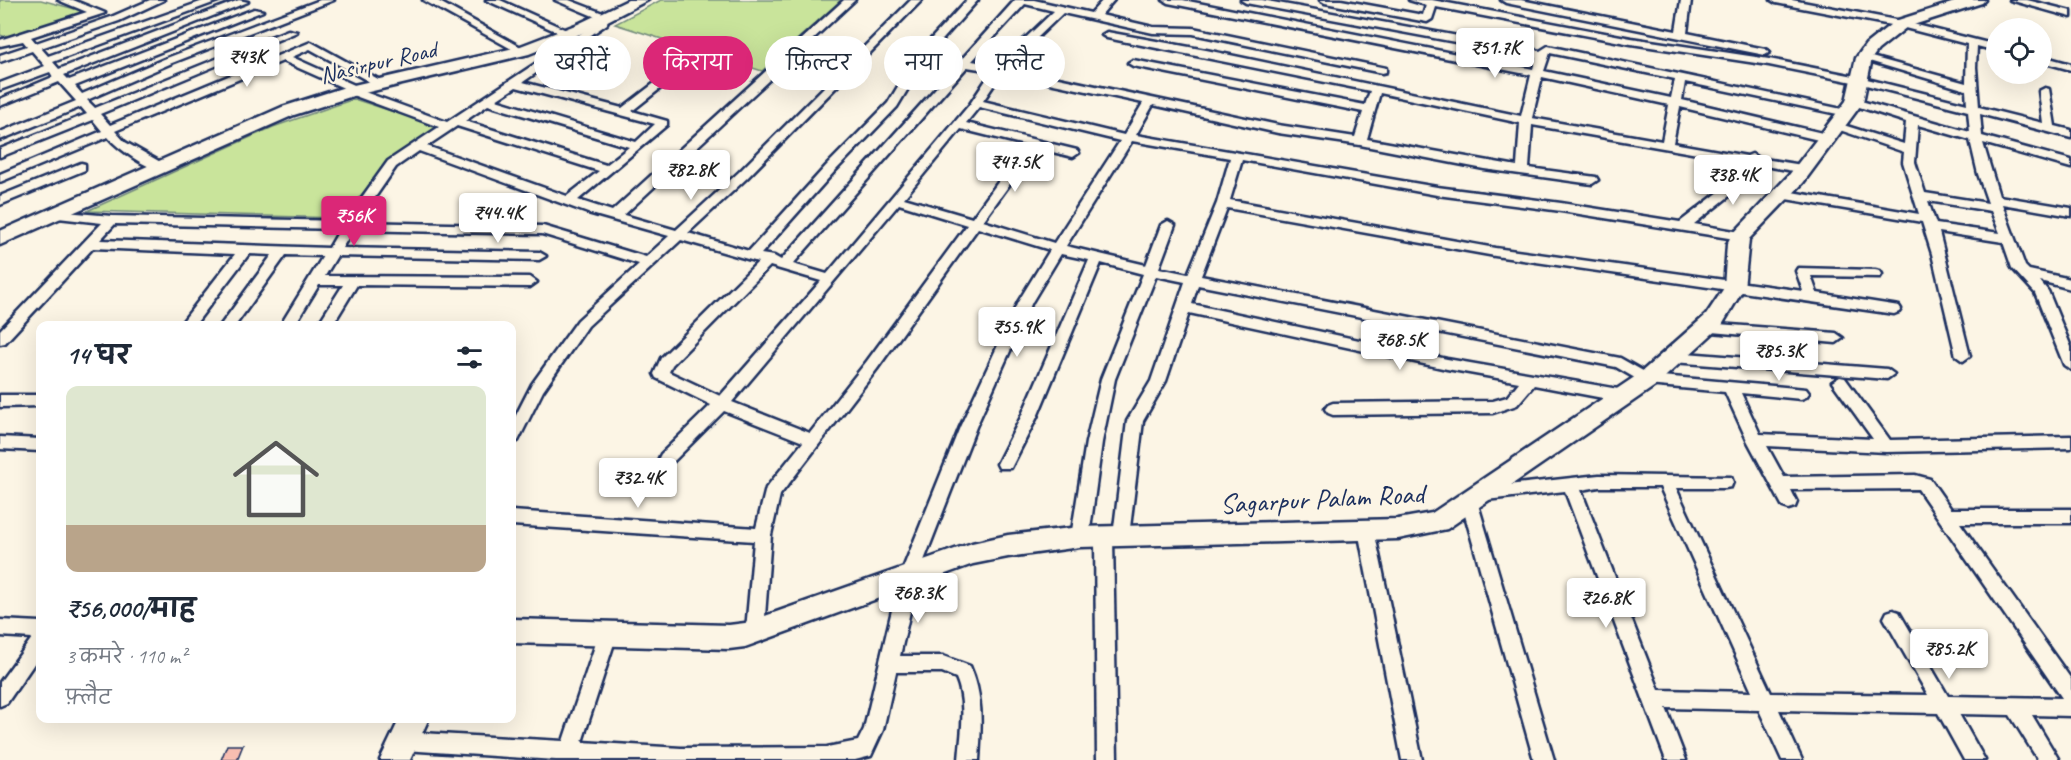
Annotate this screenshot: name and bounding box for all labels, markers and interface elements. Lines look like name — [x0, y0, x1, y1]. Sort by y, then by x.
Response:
map controls — [1986, 18, 2052, 84]
button: locate — [1986, 18, 2052, 84]
pin: ₹51.7K — [1446, 28, 1544, 79]
street label: Nasirpur Road — [317, 33, 443, 90]
text: ₹51.7K — [1470, 35, 1520, 60]
chip: खरीदें — [534, 36, 631, 90]
chip: किराया — [643, 36, 753, 90]
chip: फ़िल्टर — [765, 36, 872, 90]
chip: नया — [884, 36, 963, 90]
chip: फ़्लैट — [975, 36, 1065, 90]
pin: ₹43K — [211, 37, 283, 88]
text: ₹43K — [228, 44, 266, 69]
pin: ₹47.5K — [966, 142, 1064, 193]
text: ₹47.5K — [990, 149, 1040, 174]
pin: ₹82.8K — [642, 150, 740, 201]
pin: ₹38.4K — [1684, 155, 1782, 206]
text: ₹82.8K — [666, 157, 716, 182]
text: ₹38.4K — [1708, 162, 1758, 187]
pin: ₹44.4K — [449, 193, 547, 244]
pin: ₹56K — [318, 196, 390, 247]
text: ₹44.4K — [473, 200, 523, 225]
text: ₹56K — [335, 203, 373, 228]
pin: ₹55.9K — [968, 307, 1066, 358]
text: ₹55.9K — [992, 314, 1042, 339]
pin: ₹68.5K — [1351, 320, 1449, 371]
text: ₹68.5K — [1375, 327, 1425, 352]
pin: ₹85.3K — [1730, 331, 1828, 382]
text: ₹85.3K — [1754, 338, 1804, 363]
text: 14 घर — [66, 339, 130, 372]
icon: filters — [453, 341, 486, 374]
icon: home — [222, 425, 330, 533]
pin: ₹32.4K — [589, 458, 687, 509]
text: ₹32.4K — [613, 465, 663, 490]
street label: Sagarpur Palam Road — [1219, 475, 1429, 521]
pin: ₹68.3K — [869, 573, 967, 624]
pin: ₹26.8K — [1557, 578, 1655, 629]
text: ₹68.3K — [893, 580, 943, 605]
text: ₹26.8K — [1581, 585, 1631, 610]
text: ₹56,000/माह — [66, 592, 196, 625]
pin: ₹85.2K — [1900, 629, 1998, 680]
text: ₹85.2K — [1924, 636, 1974, 661]
text: 3 कमरे · 110 m² — [66, 644, 186, 669]
text: फ़्लैट — [66, 685, 112, 710]

